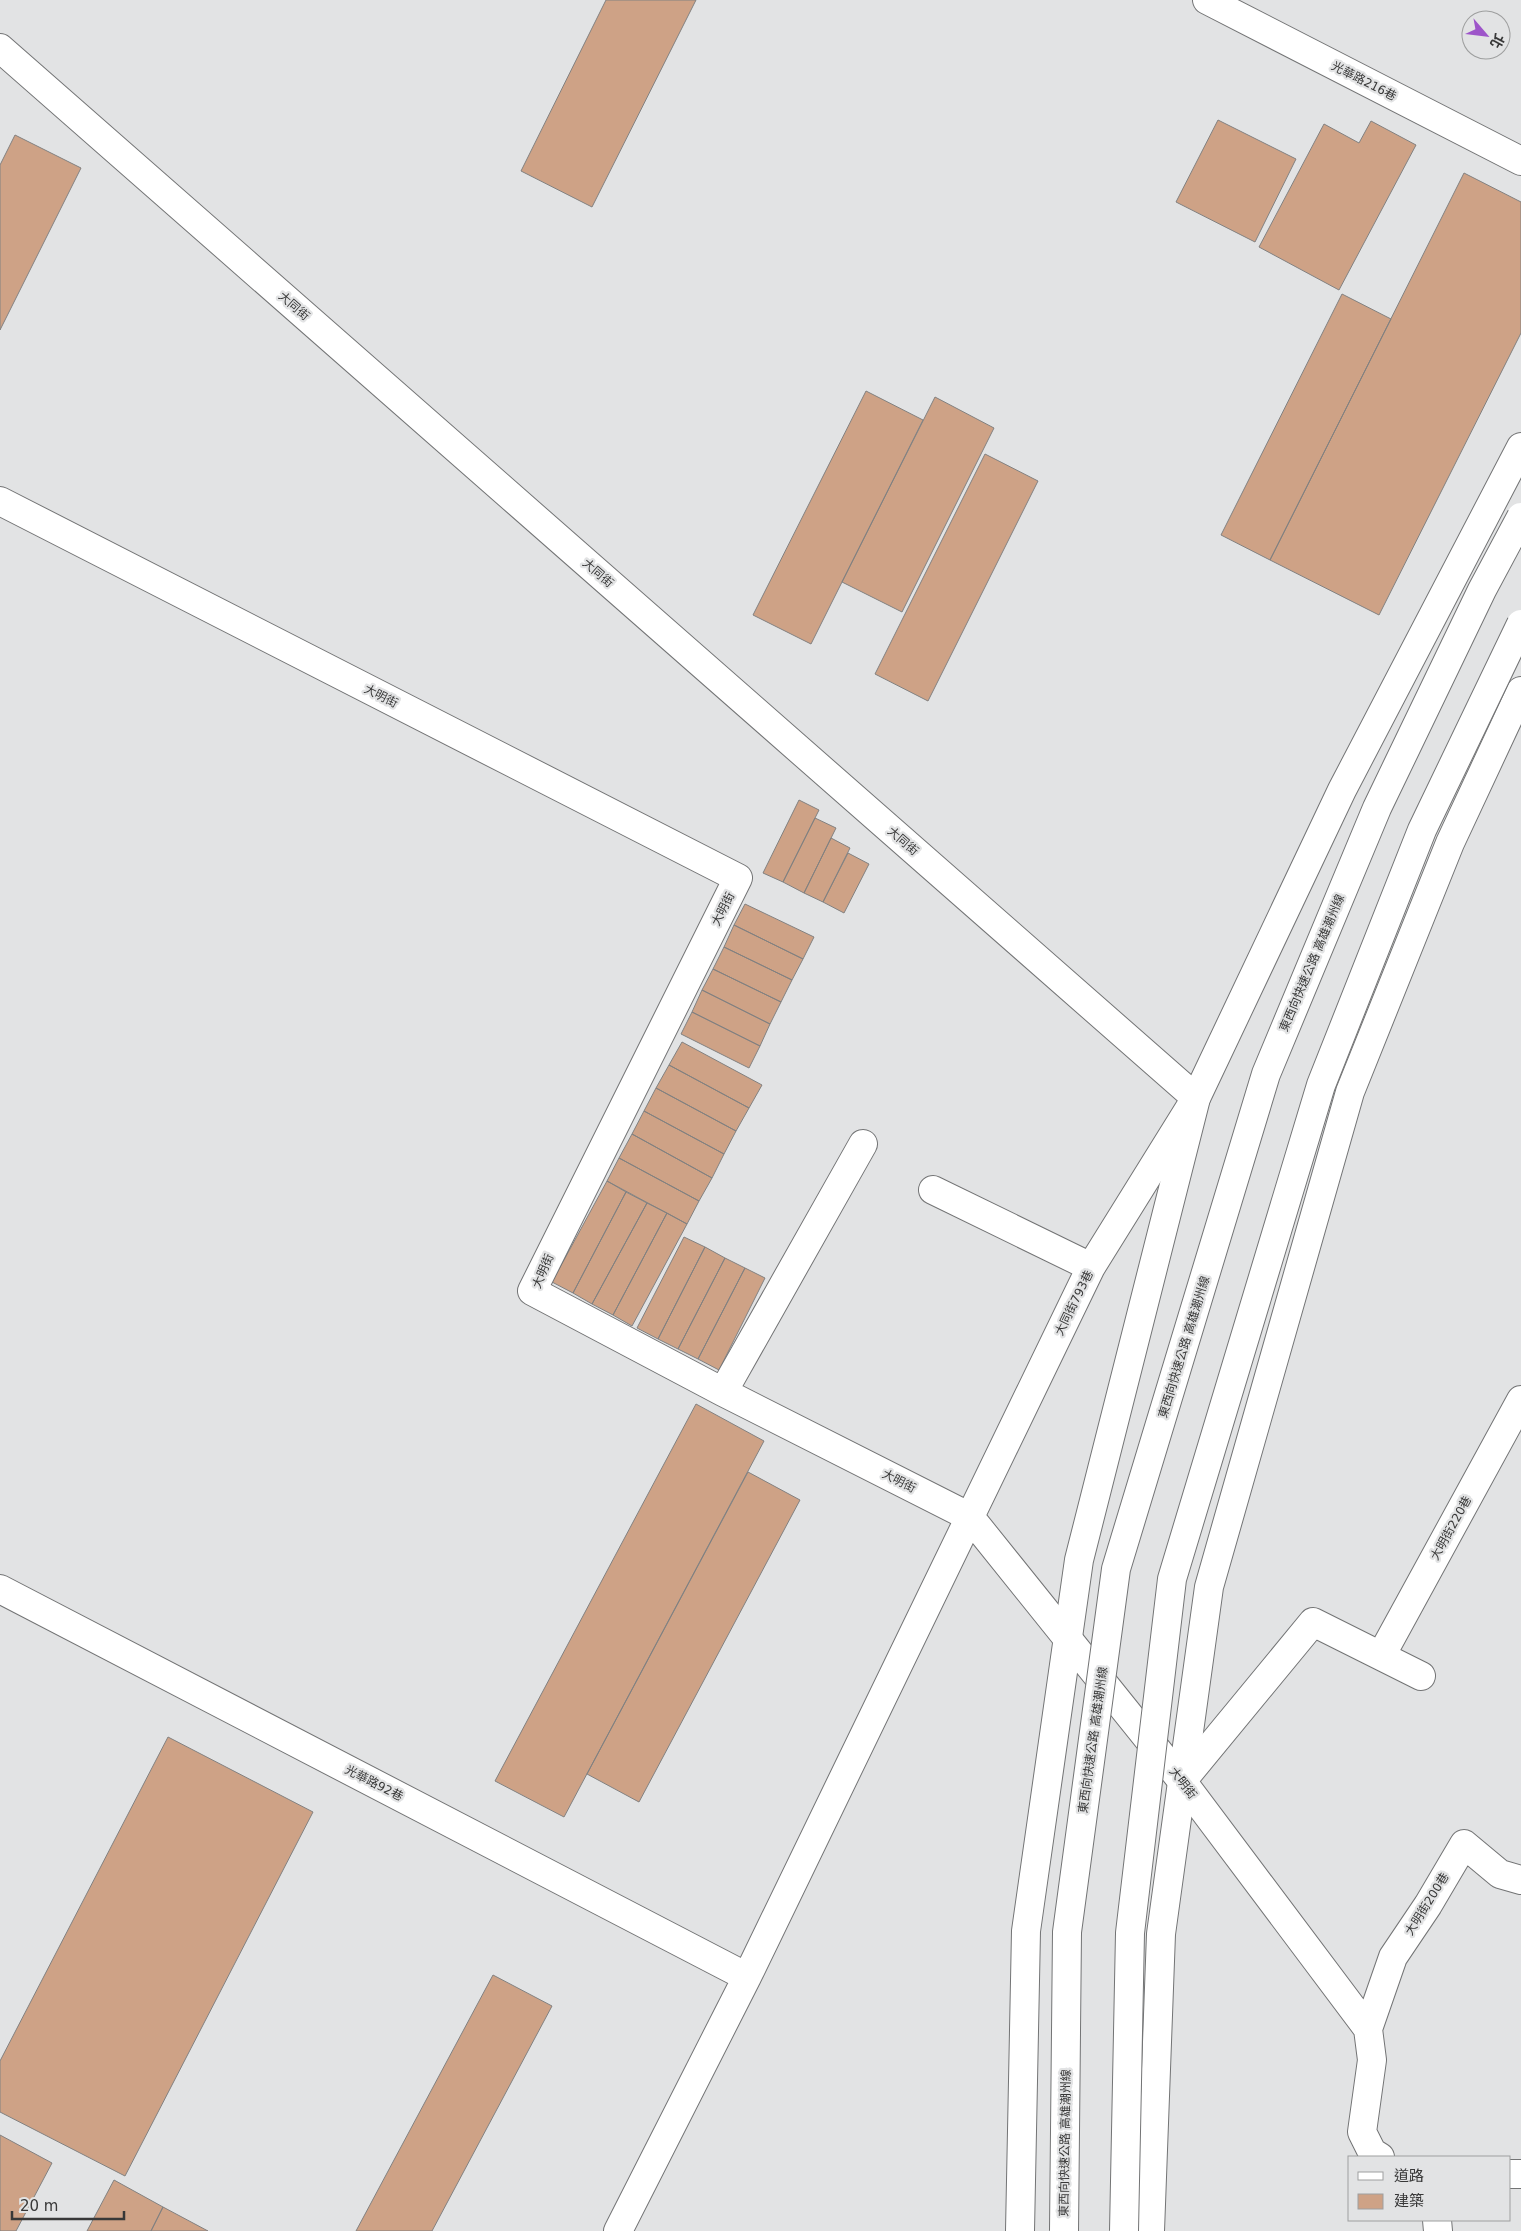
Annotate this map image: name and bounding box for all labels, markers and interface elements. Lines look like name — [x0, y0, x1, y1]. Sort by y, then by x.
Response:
north arrow — [1461, 10, 1511, 60]
text: 北 — [1487, 31, 1508, 51]
street label: 光華路216巷 — [1329, 59, 1399, 103]
street label: 大同街 — [276, 289, 312, 323]
street label: 大同街 — [580, 556, 616, 590]
street label: 大明街 — [362, 682, 400, 710]
street label: 大同街 — [885, 824, 921, 858]
street label: 大明街 — [709, 890, 737, 928]
street label: 東西向快速公路 高雄潮州線 — [1277, 892, 1347, 1034]
street label: 大明街 — [530, 1252, 556, 1290]
street label: 大同街793巷 — [1052, 1268, 1096, 1338]
street label: 東西向快速公路 高雄潮州線 — [1156, 1274, 1212, 1420]
street label: 大明街 — [880, 1467, 918, 1495]
street label: 大明街220巷 — [1428, 1494, 1474, 1562]
street label: 東西向快速公路 高雄潮州線 — [1076, 1666, 1110, 1814]
street label: 光華路92巷 — [343, 1762, 405, 1804]
street label: 大明街 — [1166, 1765, 1200, 1801]
street label: 大明街200巷 — [1402, 1870, 1452, 1938]
street label: 東西向快速公路 高雄潮州線 — [1057, 2069, 1073, 2217]
legend — [1348, 2156, 1511, 2221]
text: 道路 — [1394, 2167, 1424, 2185]
scale bar — [12, 2188, 125, 2220]
text: 建築 — [1394, 2192, 1424, 2210]
text: 20 m — [20, 2197, 58, 2215]

